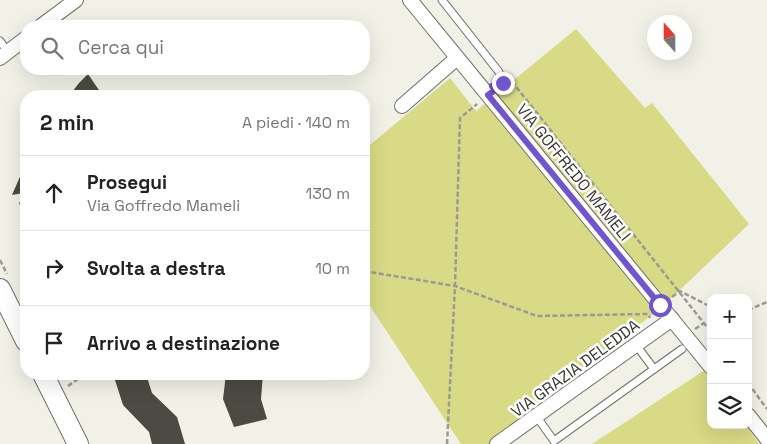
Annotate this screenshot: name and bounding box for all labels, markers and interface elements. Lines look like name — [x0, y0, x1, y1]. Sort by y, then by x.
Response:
north arrow — [647, 15, 692, 60]
search box — [20, 20, 370, 75]
icon: search — [38, 34, 66, 62]
text: Cerca qui — [78, 35, 164, 60]
route end — [492, 72, 515, 95]
street label: VIA GOFFREDO MAMELI — [512, 100, 635, 245]
text: 2 min — [40, 109, 94, 136]
text: A piedi · 140 m — [242, 112, 350, 133]
text: Prosegui — [87, 170, 167, 195]
icon: ahead — [40, 179, 68, 207]
text: 130 m — [306, 183, 350, 204]
text: Via Goffredo Mameli — [87, 195, 240, 216]
icon: right — [40, 254, 68, 282]
text: Svolta a destra — [87, 256, 225, 281]
text: 10 m — [315, 258, 350, 279]
route start — [649, 294, 672, 317]
map controls — [707, 294, 752, 429]
button: + — [707, 294, 752, 339]
street label: VIA GRAZIA DELEDDA — [507, 315, 644, 422]
icon: arrive — [40, 329, 68, 357]
text: Arrivo a destinazione — [87, 331, 280, 356]
button: − — [707, 339, 752, 384]
button: layers — [707, 384, 752, 429]

